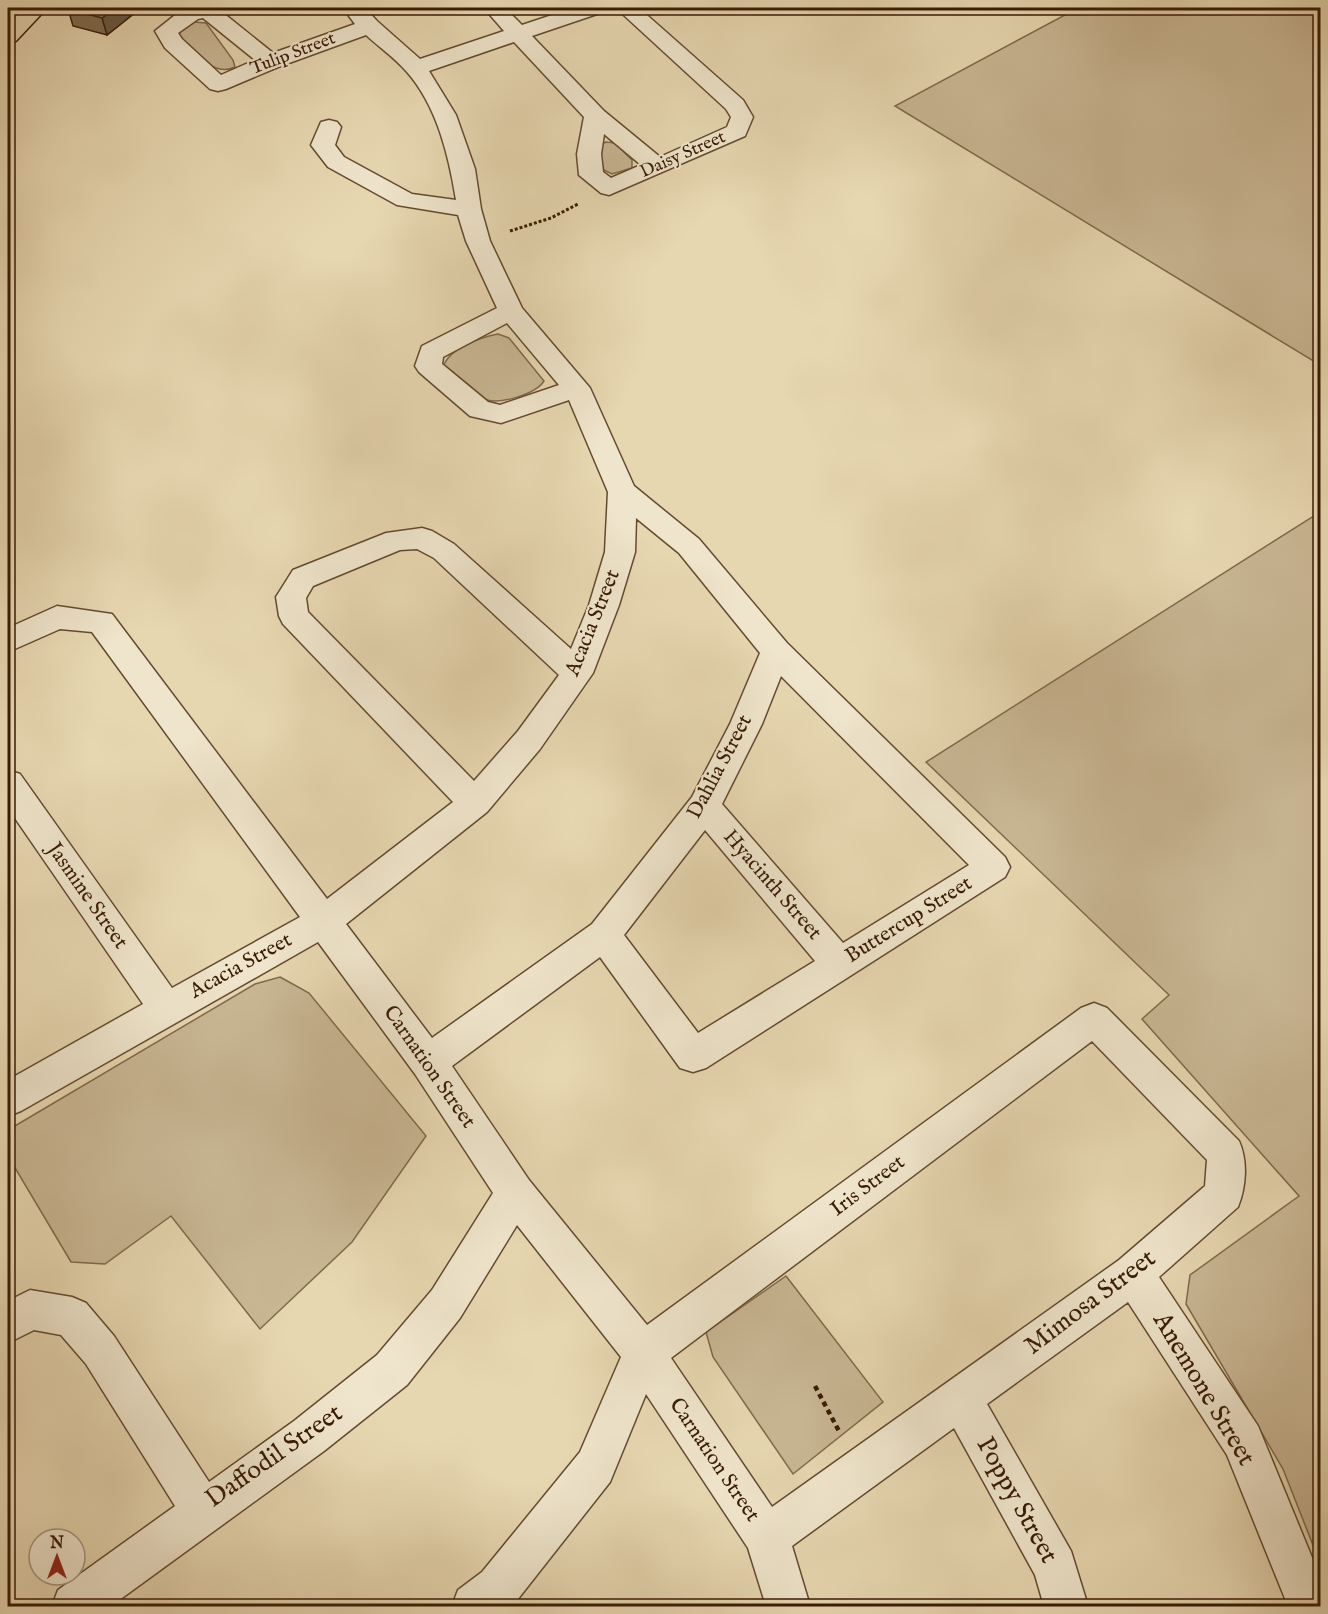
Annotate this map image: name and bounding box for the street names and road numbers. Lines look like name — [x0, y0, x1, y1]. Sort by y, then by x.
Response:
street label: Tulip Street — [247, 27, 339, 81]
street label: Daisy Street — [637, 126, 729, 184]
street label: Acacia Street — [559, 566, 627, 681]
street label: Dahlia Street — [681, 710, 759, 824]
street label: Hyacinth Street — [717, 824, 827, 946]
street label: Jasmine Street — [39, 836, 134, 954]
street label: Buttercup Street — [841, 870, 977, 970]
street label: Acacia Street — [184, 927, 297, 1006]
street label: Carnation Street — [377, 1000, 481, 1134]
street label: Iris Street — [825, 1149, 911, 1223]
street label: Mimosa Street — [1018, 1242, 1162, 1362]
street label: Anemone Street — [1145, 1305, 1263, 1472]
street label: Carnation Street — [663, 1393, 765, 1527]
street label: Daffodil Street — [199, 1397, 349, 1515]
street label: Poppy Street — [969, 1431, 1065, 1569]

